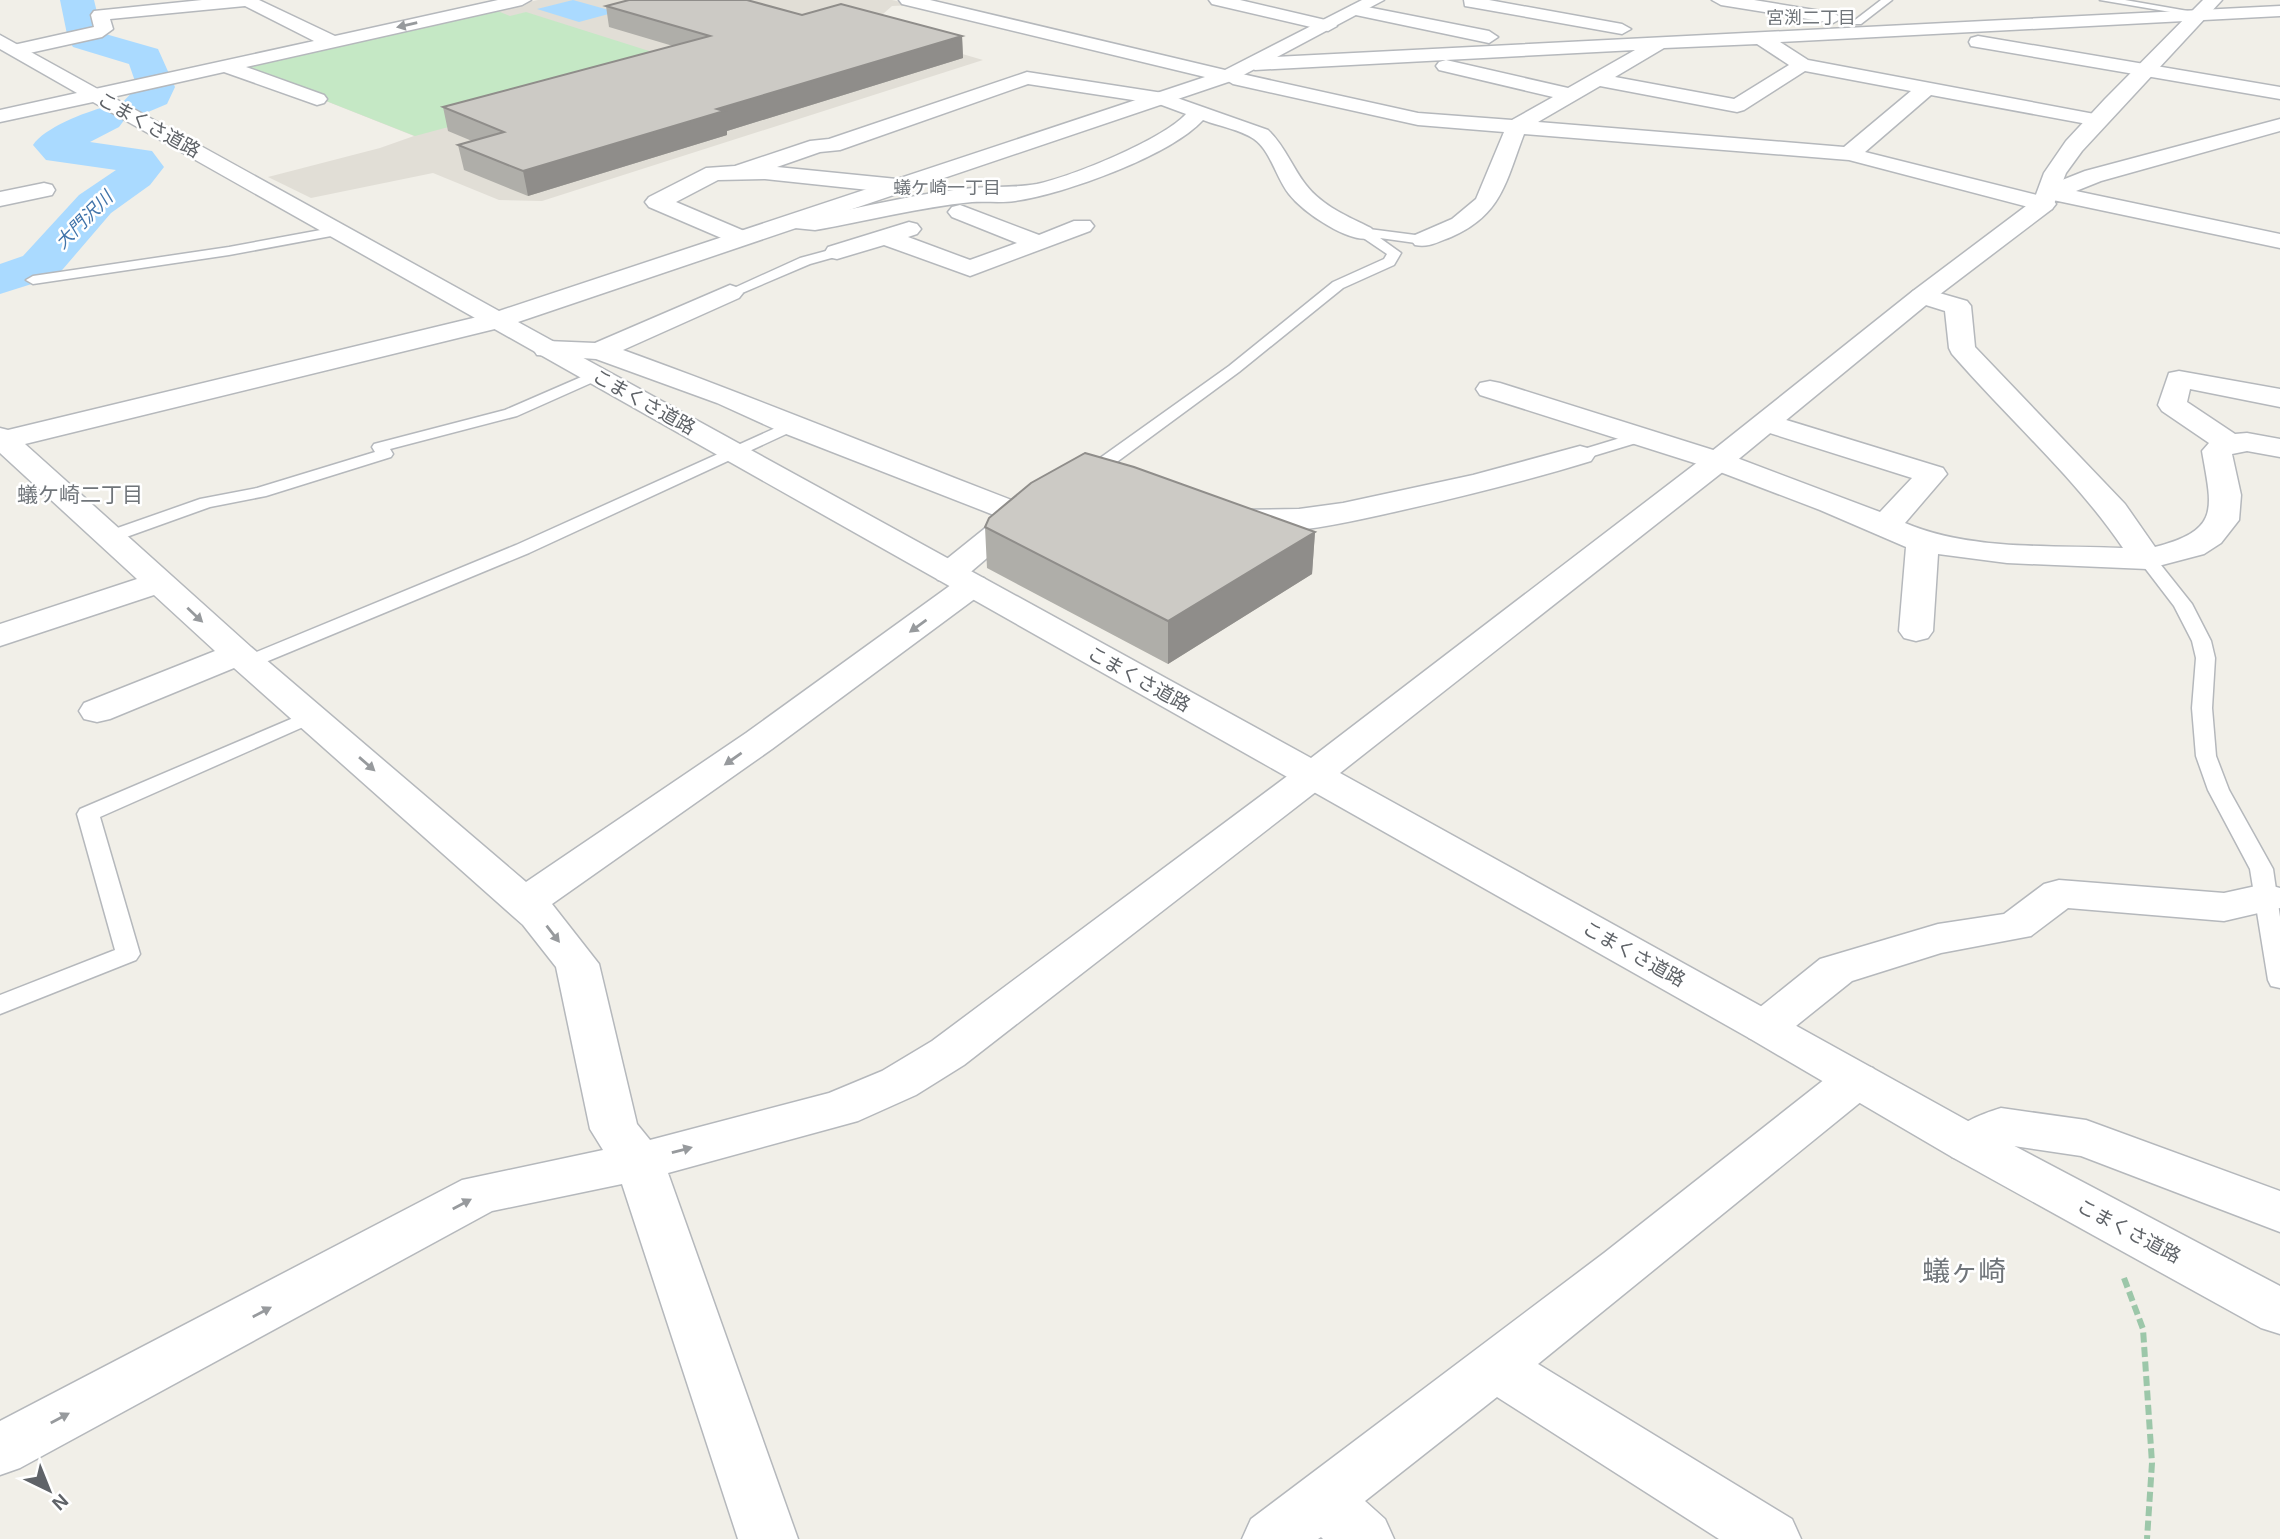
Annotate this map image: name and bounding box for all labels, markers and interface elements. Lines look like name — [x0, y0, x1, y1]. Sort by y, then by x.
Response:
district label: 宮渕二丁目 — [1766, 8, 1856, 28]
one-way arrow — [396, 20, 418, 31]
street label: こまくさ道路 — [94, 88, 204, 162]
district label: 蟻ケ崎一丁目 — [893, 178, 1001, 198]
water label: 大門沢川 — [51, 186, 118, 253]
street label: こまくさ道路 — [589, 365, 699, 439]
district label: 蟻ケ崎二丁目 — [17, 483, 143, 506]
one-way arrow — [186, 606, 203, 622]
one-way arrow — [909, 619, 927, 633]
street label: こまくさ道路 — [1084, 642, 1194, 716]
one-way arrow — [724, 752, 742, 766]
one-way arrow — [358, 756, 376, 772]
street label: こまくさ道路 — [1579, 917, 1689, 991]
one-way arrow — [545, 924, 560, 942]
one-way arrow — [671, 1144, 693, 1155]
street label: こまくさ道路 — [2074, 1195, 2184, 1267]
one-way arrow — [452, 1198, 472, 1210]
district label: 蟻ヶ崎 — [1922, 1256, 2006, 1287]
one-way arrow — [252, 1306, 271, 1318]
one-way arrow — [51, 1412, 70, 1424]
north arrow — [14, 1455, 84, 1525]
text: N — [48, 1490, 72, 1514]

